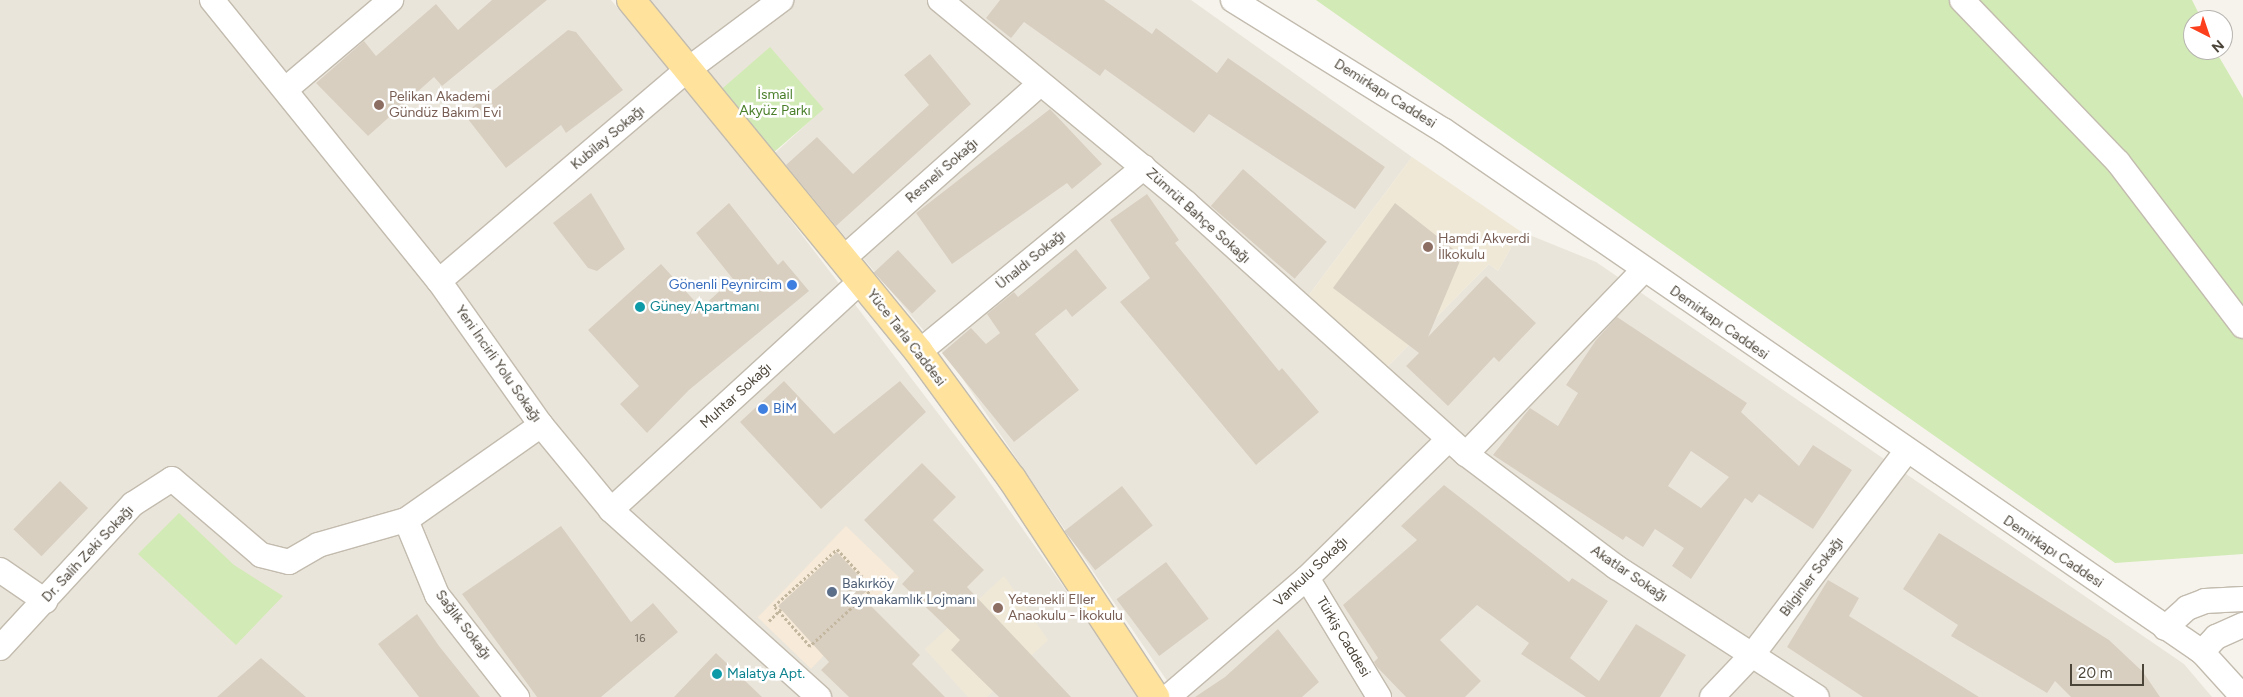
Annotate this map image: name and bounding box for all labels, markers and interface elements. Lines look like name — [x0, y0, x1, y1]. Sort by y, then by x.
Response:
north arrow — [2183, 10, 2233, 60]
text: N — [2208, 36, 2227, 56]
street label: Demirkapı Caddesi — [1331, 56, 1439, 132]
park label: İsmail Akyüz Parkı — [739, 87, 811, 120]
place label: Pelikan Akademi Gündüz Bakım Evi — [389, 89, 502, 121]
marker: Pelikan Akademi Gündüz Bakım Evi — [373, 99, 385, 111]
street label: Kubilay Sokağı — [568, 102, 648, 174]
street label: Resneli Sokağı — [902, 135, 982, 207]
street label: Zümrüt Bahçe Sokağı — [1143, 165, 1253, 267]
street label: Ünaldı Sokağı — [993, 227, 1069, 293]
place label: Hamdi Akverdi İlkokulu — [1438, 231, 1530, 264]
marker: Hamdi Akverdi İlkokulu — [1422, 241, 1434, 253]
place label: Gönenli Peynircim — [669, 277, 782, 293]
marker: Gönenli Peynircim — [786, 279, 798, 291]
street label: Demirkapı Caddesi — [1666, 283, 1772, 363]
street label: Yüce Tarla Caddesi — [863, 286, 949, 390]
place label: Güney Apartmanı — [650, 299, 760, 315]
marker: Güney Apartmanı — [634, 301, 646, 313]
street label: Yeni İncirli Yolu Sokağı — [451, 302, 545, 426]
street label: Muhtar Sokağı — [697, 360, 775, 432]
place label: BİM — [773, 401, 797, 417]
marker: BİM — [757, 403, 769, 415]
street label: Dr. Salih Zeki Sokağı — [39, 502, 137, 606]
street label: Demirkapı Caddesi — [2000, 512, 2106, 592]
street label: Vankulu Sokağı — [1271, 533, 1351, 611]
street label: Bilginler Sokağı — [1777, 534, 1847, 620]
street label: Akatlar Sokağı — [1587, 542, 1671, 606]
place label: Bakırköy Kaymakamlık Lojmanı — [842, 576, 975, 608]
marker: Bakırköy Kaymakamlık Lojmanı — [826, 586, 838, 598]
street label: Sağlık Sokağı — [431, 587, 495, 663]
place label: Yetenekli Eller Anaokulu - İkokulu — [1008, 592, 1123, 624]
street label: Türkiş Caddesi — [1312, 594, 1374, 680]
marker: Yetenekli Eller Anaokulu - İkokulu — [992, 602, 1004, 614]
house number: 16 — [635, 632, 645, 646]
scale bar — [2073, 654, 2147, 686]
text: 20 m — [2078, 664, 2112, 682]
place label: Malatya Apt. — [727, 666, 805, 682]
marker: Malatya Apt. — [711, 668, 723, 680]

